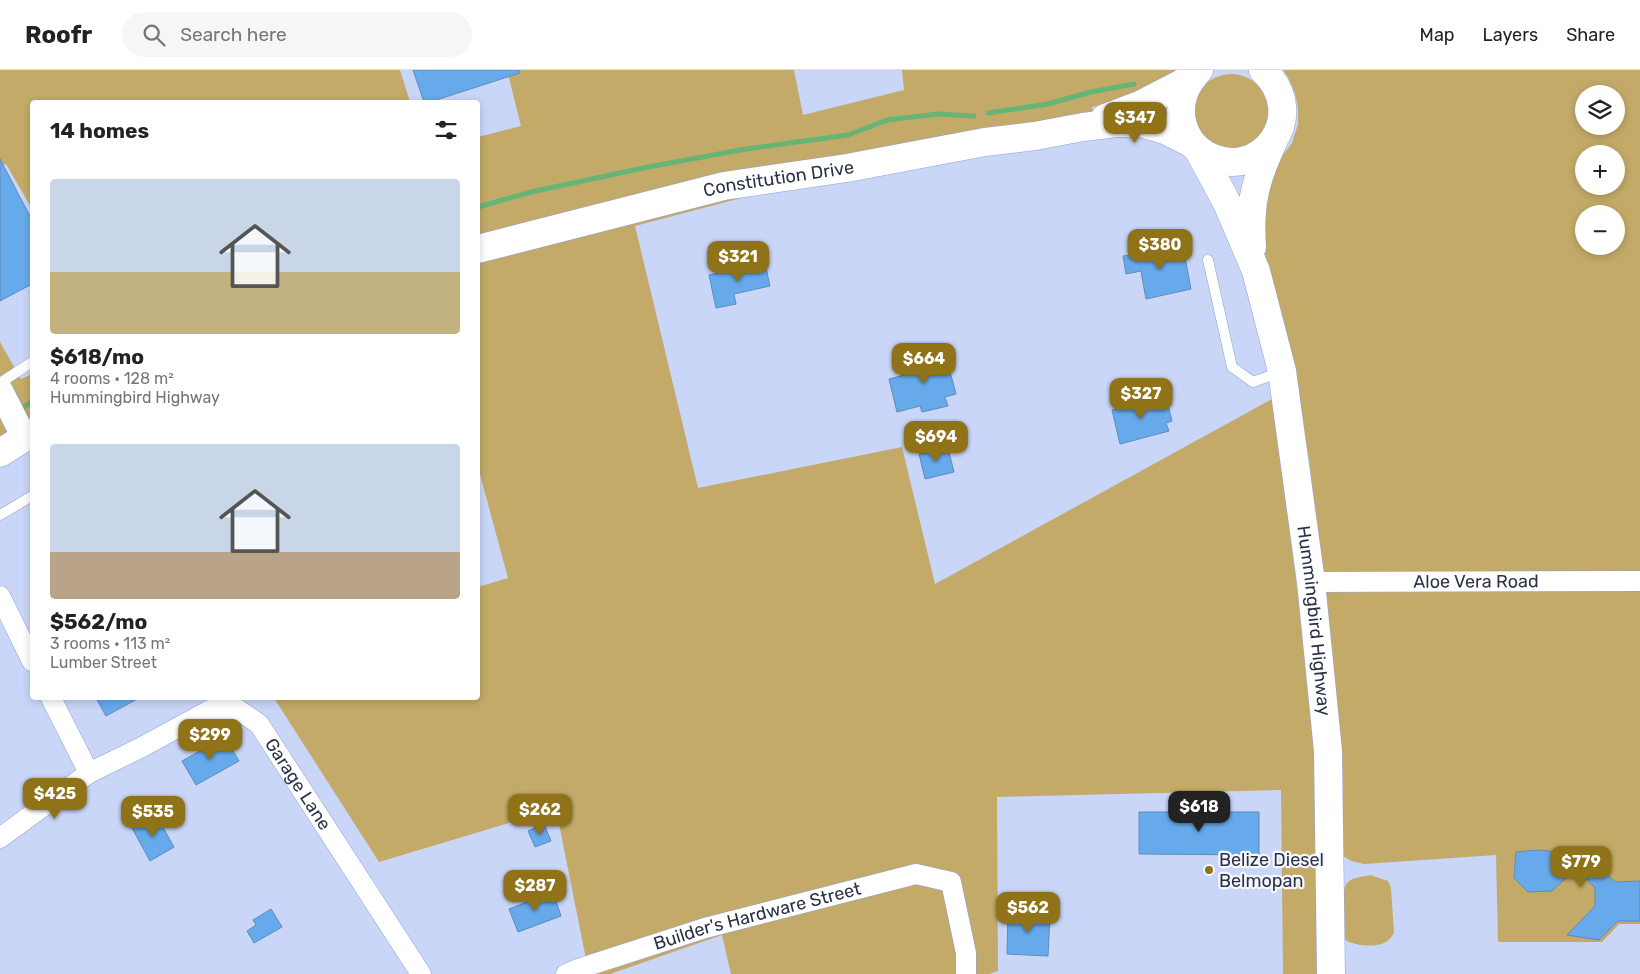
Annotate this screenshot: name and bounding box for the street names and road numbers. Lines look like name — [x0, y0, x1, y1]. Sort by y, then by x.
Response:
street label: Constitution Drive — [701, 156, 856, 202]
street label: Hummingbird Highway — [1292, 524, 1335, 717]
street label: Aloe Vera Road — [1413, 570, 1539, 593]
street label: Garage Lane — [260, 734, 336, 834]
street label: Builder's Hardware Street — [651, 878, 863, 955]

